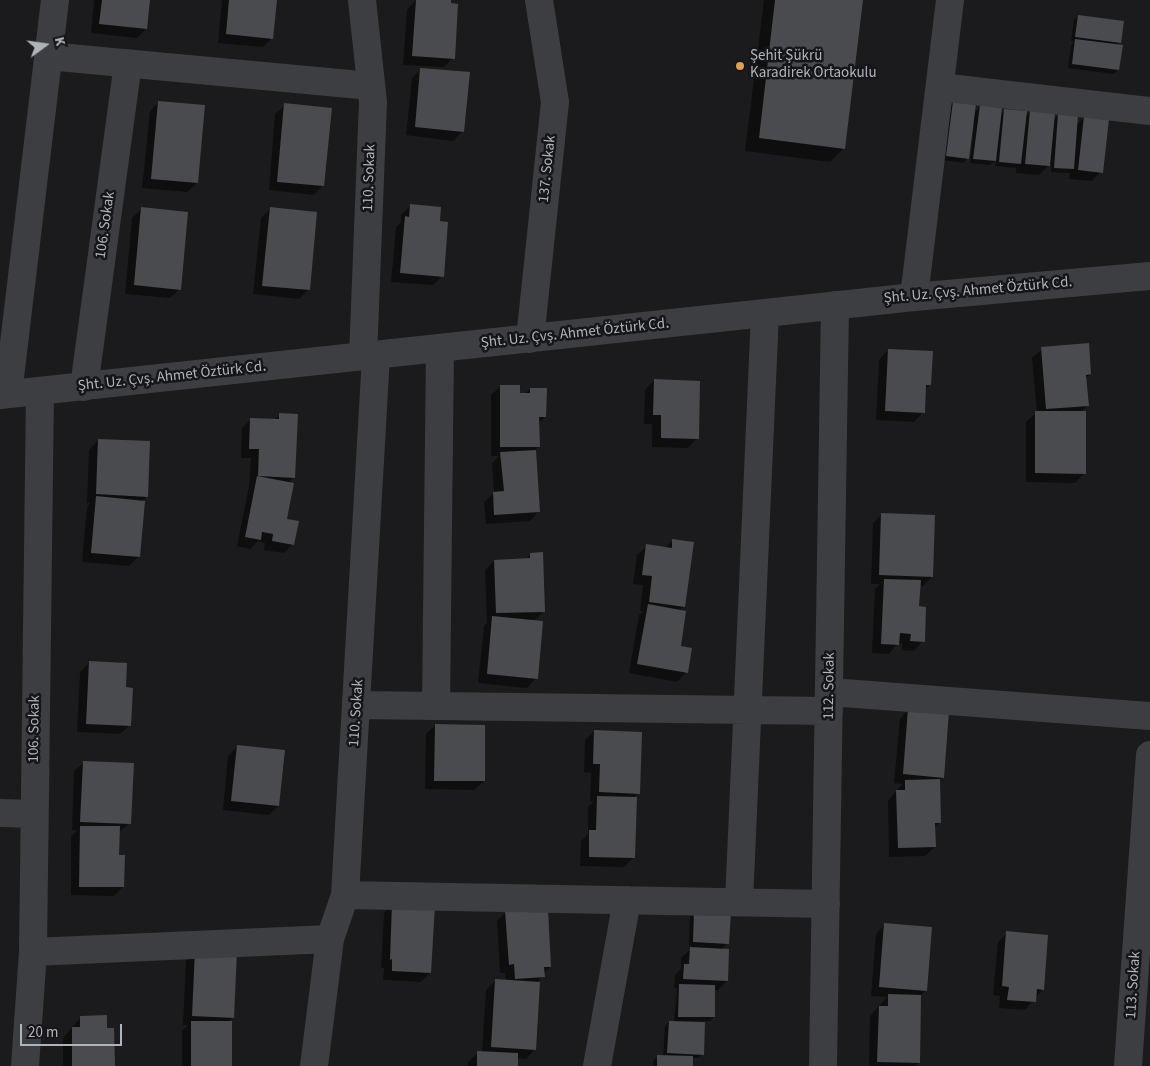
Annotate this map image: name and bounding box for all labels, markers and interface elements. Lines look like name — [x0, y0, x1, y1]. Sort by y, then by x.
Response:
north arrow — [20, 20, 70, 70]
text: K — [49, 35, 70, 48]
place label: Şehit Şükrü Karadirek Ortaokulu — [750, 48, 877, 83]
marker: Şehit Şükrü Karadirek Ortaokulu — [734, 60, 746, 72]
street label: 137. Sokak — [536, 134, 560, 204]
street label: 110. Sokak — [360, 144, 380, 212]
street label: 106. Sokak — [92, 190, 120, 260]
street label: Şht. Uz. Çvş. Ahmet Öztürk Cd. — [883, 274, 1073, 308]
street label: Şht. Uz. Çvş. Ahmet Öztürk Cd. — [480, 315, 670, 353]
street label: Şht. Uz. Çvş. Ahmet Öztürk Cd. — [77, 358, 267, 396]
street label: 112. Sokak — [820, 652, 840, 720]
street label: 110. Sokak — [346, 679, 368, 747]
street label: 106. Sokak — [25, 695, 45, 763]
street label: 113. Sokak — [1123, 951, 1145, 1019]
scale bar — [22, 1014, 125, 1046]
text: 20 m — [28, 1022, 58, 1043]

